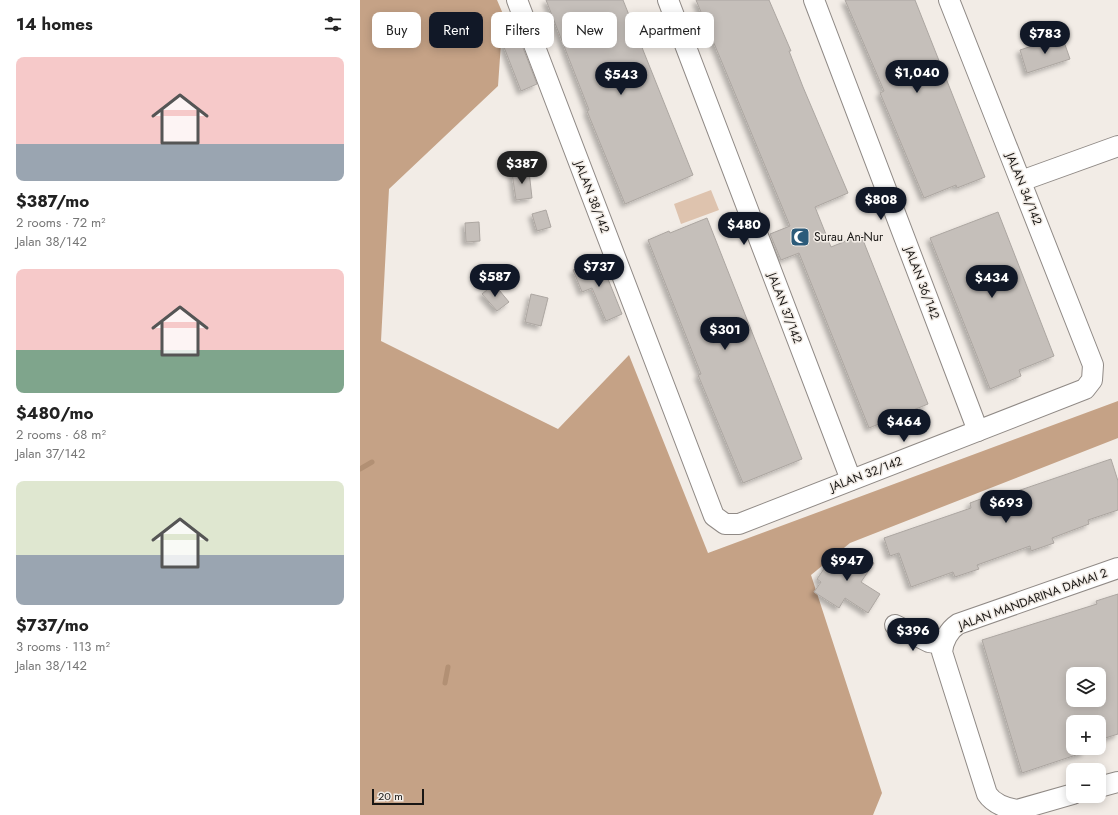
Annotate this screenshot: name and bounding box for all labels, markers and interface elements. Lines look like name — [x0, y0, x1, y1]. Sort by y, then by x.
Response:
text: 14 homes — [16, 12, 93, 36]
chip: Buy — [372, 12, 421, 48]
chip: Rent — [429, 12, 483, 48]
chip: Filters — [491, 12, 554, 48]
chip: New — [562, 12, 617, 48]
chip: Apartment — [625, 12, 714, 48]
icon: filters — [322, 13, 344, 35]
pin: $783 — [1021, 21, 1069, 55]
text: $783 — [1029, 24, 1061, 43]
pin: $1,040 — [884, 60, 950, 94]
pin: $543 — [597, 62, 645, 96]
text: $1,040 — [894, 63, 940, 82]
text: $543 — [604, 65, 638, 84]
icon: home — [144, 83, 216, 155]
street label: JALAN 34/142 — [1001, 148, 1047, 228]
pin: $387 — [498, 151, 546, 185]
text: $387 — [506, 154, 538, 173]
street label: JALAN 38/142 — [569, 157, 614, 236]
pin: $808 — [857, 187, 905, 221]
text: $387/mo — [16, 189, 89, 213]
text: $808 — [865, 190, 898, 209]
pin: $480 — [720, 212, 768, 246]
text: 2 rooms · 72 m² — [16, 213, 106, 232]
text: $480 — [727, 215, 761, 234]
mosque icon: Surau An-Nur — [789, 226, 811, 248]
place label: Surau An-Nur — [814, 228, 884, 246]
text: Jalan 38/142 — [16, 232, 87, 251]
street label: JALAN 36/142 — [899, 242, 944, 322]
pin: $737 — [575, 254, 623, 288]
text: $737 — [583, 257, 615, 276]
pin: $587 — [471, 264, 519, 298]
pin: $434 — [968, 265, 1016, 299]
text: $587 — [479, 267, 511, 286]
street label: JALAN 37/142 — [763, 268, 807, 346]
text: $434 — [975, 268, 1009, 287]
icon: home — [144, 295, 216, 367]
pin: $301 — [701, 317, 749, 351]
text: $301 — [709, 320, 741, 339]
text: $480/mo — [16, 401, 93, 425]
pin: $464 — [880, 409, 928, 443]
text: $464 — [887, 412, 921, 431]
text: 2 rooms · 68 m² — [16, 425, 106, 444]
text: Jalan 37/142 — [16, 444, 85, 463]
street label: JALAN 32/142 — [825, 452, 905, 497]
pin: $693 — [982, 490, 1030, 524]
text: $693 — [989, 493, 1023, 512]
icon: home — [144, 507, 216, 579]
pin: $947 — [823, 548, 871, 582]
text: $947 — [830, 551, 864, 570]
street label: JALAN MANDARINA DAMAI 2 — [954, 564, 1110, 635]
text: $737/mo — [16, 613, 89, 637]
pin: $396 — [889, 618, 937, 652]
text: $396 — [896, 621, 930, 640]
text: 3 rooms · 113 m² — [16, 637, 110, 656]
text: Jalan 38/142 — [16, 656, 87, 675]
map controls — [1066, 667, 1106, 803]
button: layers — [1066, 667, 1106, 707]
button: + — [1066, 715, 1106, 755]
button: − — [1066, 763, 1106, 803]
scale bar — [372, 787, 424, 806]
text: 20 m — [378, 788, 403, 804]

